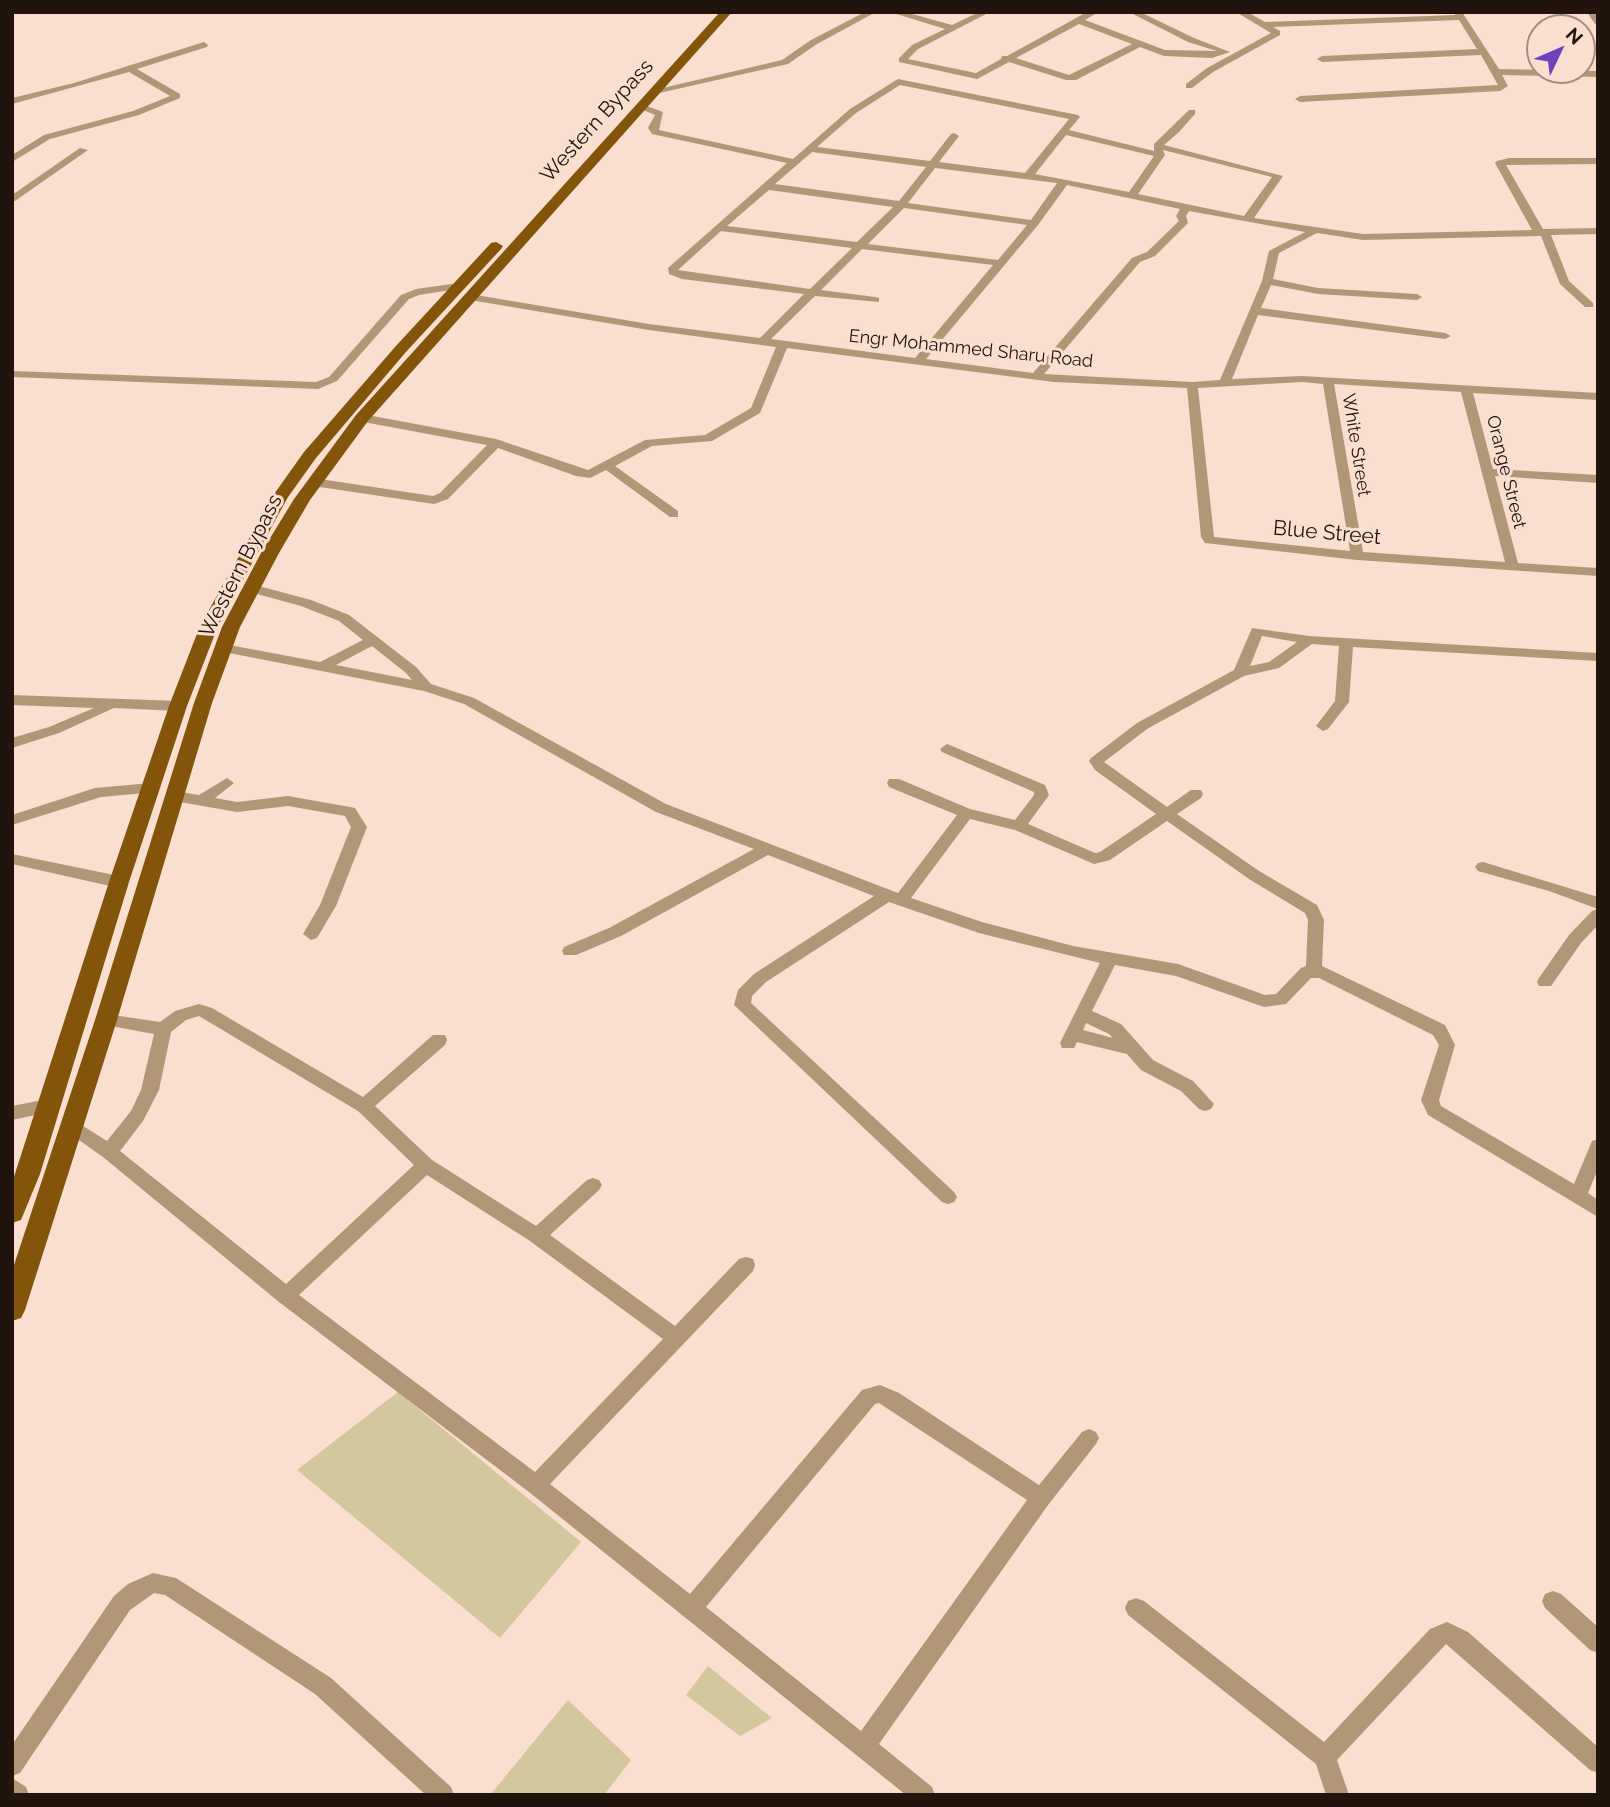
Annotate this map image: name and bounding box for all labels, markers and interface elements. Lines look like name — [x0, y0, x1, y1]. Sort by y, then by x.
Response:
north arrow — [1526, 14, 1596, 84]
text: N — [1562, 23, 1588, 49]
street label: Western Bypass — [535, 54, 659, 188]
street label: Engr Mohammed Sharu Road — [848, 325, 1094, 373]
street label: White Street — [1337, 392, 1375, 498]
street label: Orange Street — [1481, 413, 1531, 531]
street label: Western Bypass — [194, 490, 288, 642]
street label: Blue Street — [1272, 516, 1382, 550]

